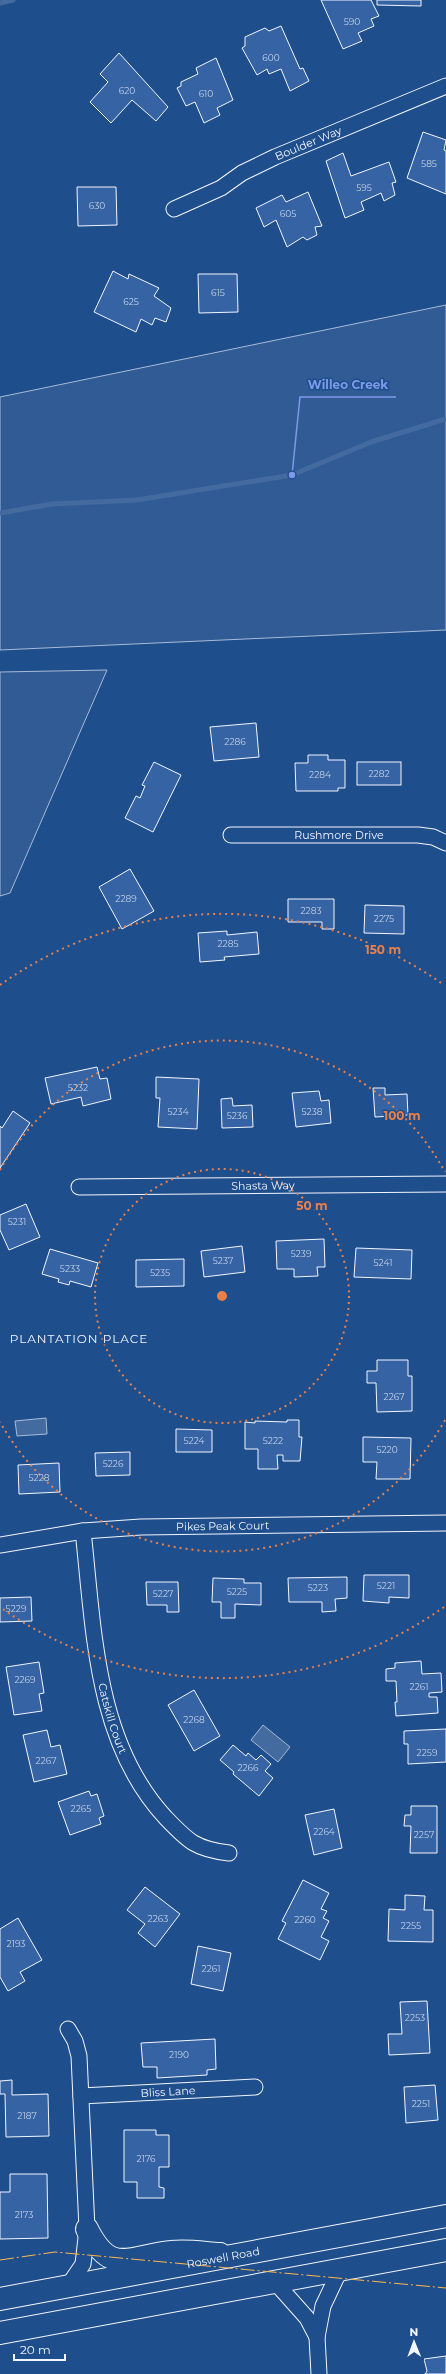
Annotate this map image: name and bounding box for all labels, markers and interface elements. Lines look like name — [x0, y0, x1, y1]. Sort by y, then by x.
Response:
house number: 590 — [344, 16, 360, 27]
house number: 600 — [262, 52, 280, 63]
house number: 620 — [119, 85, 135, 96]
house number: 610 — [199, 88, 213, 99]
street label: Boulder Way — [273, 123, 344, 163]
house number: 585 — [421, 158, 437, 169]
house number: 595 — [356, 182, 372, 193]
house number: 630 — [89, 200, 105, 211]
house number: 605 — [280, 208, 296, 219]
house number: 615 — [211, 287, 225, 298]
house number: 625 — [123, 296, 139, 307]
callout: Willeo Creek — [300, 373, 396, 397]
text: Willeo Creek — [308, 377, 388, 392]
house number: 2286 — [224, 736, 246, 747]
house number: 2282 — [368, 768, 390, 779]
house number: 2284 — [309, 769, 331, 780]
street label: Rushmore Drive — [294, 828, 384, 842]
house number: 2289 — [115, 893, 137, 904]
house number: 2283 — [300, 905, 322, 916]
house number: 2275 — [374, 913, 394, 924]
house number: 2285 — [217, 938, 239, 949]
text: 150 m — [365, 942, 401, 957]
house number: 5232 — [68, 1082, 88, 1093]
house number: 5234 — [167, 1106, 189, 1117]
house number: 5238 — [302, 1106, 323, 1117]
text: 100 m — [384, 1108, 420, 1123]
house number: 5236 — [227, 1110, 248, 1121]
street label: Shasta Way — [231, 1178, 295, 1193]
text: 50 m — [296, 1198, 328, 1213]
house number: 5231 — [8, 1216, 26, 1227]
house number: 5239 — [291, 1248, 312, 1259]
house number: 5237 — [213, 1255, 233, 1266]
house number: 5241 — [374, 1257, 392, 1268]
house number: 5233 — [60, 1263, 80, 1274]
house number: 5235 — [150, 1267, 170, 1278]
centre of rings — [215, 1289, 229, 1303]
district label: PLANTATION PLACE — [10, 1331, 148, 1346]
house number: 2267 — [384, 1391, 404, 1402]
house number: 5224 — [183, 1435, 205, 1446]
house number: 5222 — [263, 1435, 283, 1446]
house number: 5220 — [376, 1444, 398, 1455]
house number: 5226 — [103, 1458, 124, 1469]
house number: 5228 — [28, 1472, 50, 1483]
street label: Pikes Peak Court — [176, 1518, 270, 1534]
house number: 5221 — [377, 1580, 395, 1591]
house number: 5223 — [308, 1582, 328, 1593]
house number: 5225 — [227, 1586, 247, 1597]
house number: 5227 — [153, 1588, 173, 1599]
house number: 5229 — [6, 1603, 27, 1614]
house number: 2269 — [14, 1674, 36, 1685]
house number: 2261 — [410, 1681, 428, 1692]
street label: Catskill Court — [95, 1682, 130, 1756]
house number: 2268 — [183, 1714, 205, 1725]
house number: 2259 — [417, 1747, 438, 1758]
house number: 2267 — [36, 1755, 56, 1766]
house number: 2266 — [237, 1762, 259, 1773]
house number: 2265 — [71, 1803, 91, 1814]
house number: 2264 — [313, 1826, 335, 1837]
house number: 2257 — [414, 1829, 434, 1840]
house number: 2263 — [148, 1913, 168, 1924]
house number: 2260 — [294, 1914, 316, 1925]
house number: 2255 — [401, 1920, 421, 1931]
house number: 2193 — [7, 1938, 25, 1949]
house number: 2261 — [202, 1963, 220, 1974]
house number: 2253 — [405, 2012, 425, 2023]
house number: 2190 — [169, 2049, 189, 2060]
street label: Bliss Lane — [140, 2083, 196, 2100]
house number: 2251 — [412, 2098, 430, 2109]
house number: 2187 — [17, 2110, 37, 2121]
house number: 2176 — [137, 2153, 156, 2164]
house number: 2173 — [15, 2209, 33, 2220]
street label: Roswell Road — [186, 2244, 261, 2271]
north arrow — [394, 2322, 434, 2362]
text: N — [409, 2325, 418, 2339]
scale bar — [14, 2336, 65, 2362]
text: 20 m — [20, 2342, 51, 2357]

